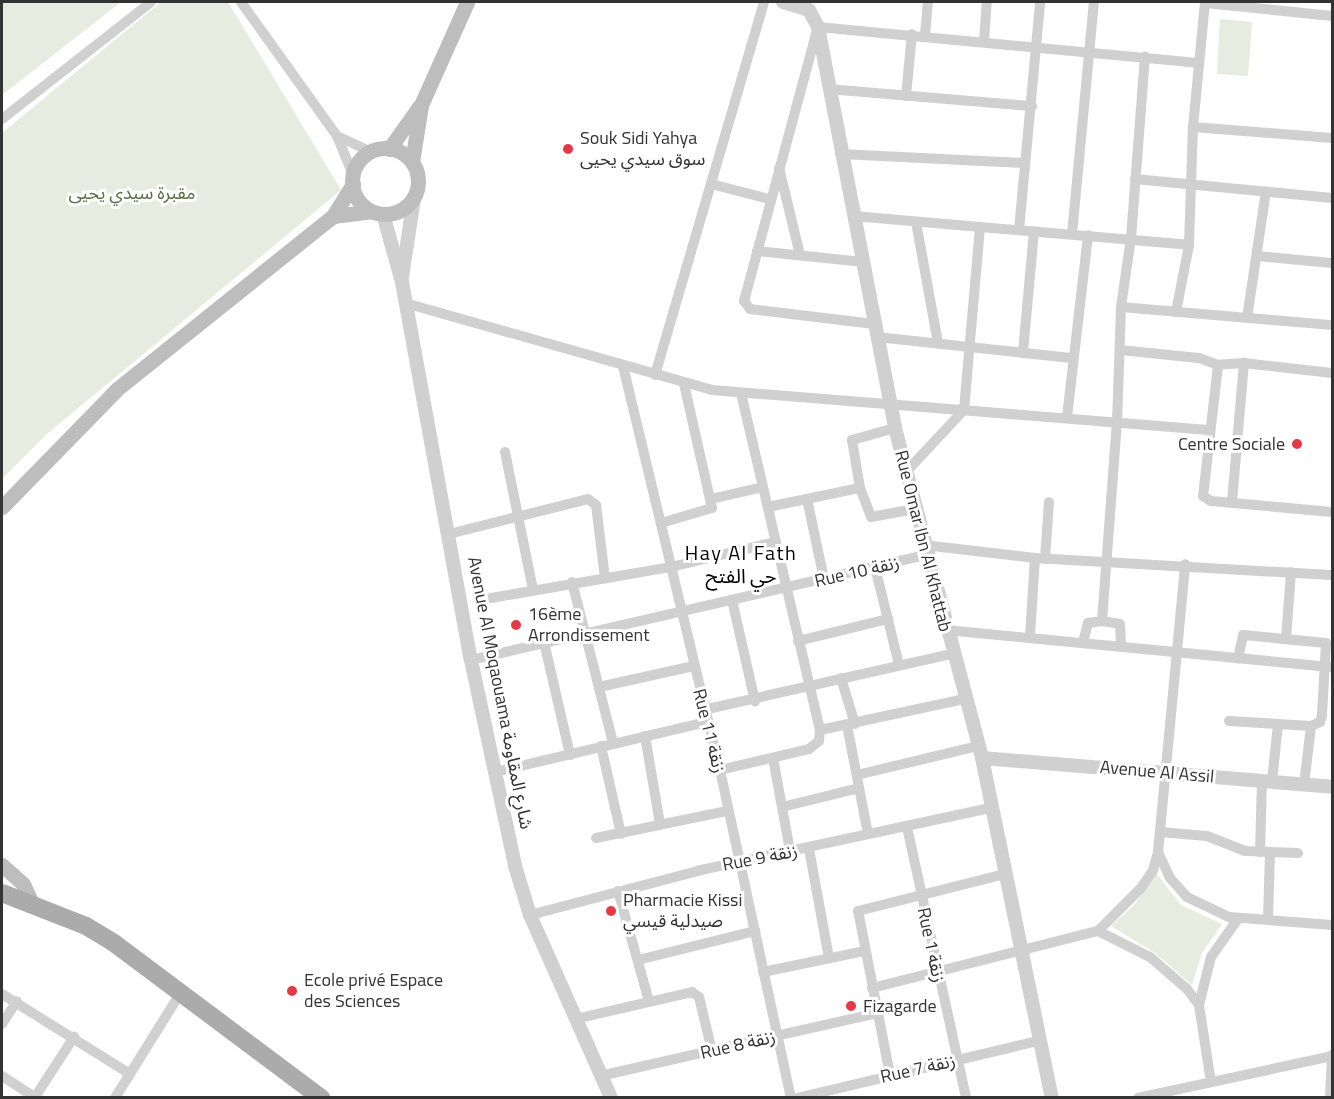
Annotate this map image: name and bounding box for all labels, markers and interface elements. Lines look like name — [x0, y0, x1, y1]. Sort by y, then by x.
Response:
place label: Souk Sidi Yahya سوق سيدي يحيى — [580, 128, 705, 170]
marker: Souk Sidi Yahya سوق سيدي يحيى — [561, 142, 575, 156]
park label: مقبرة سيدي يحيى — [68, 182, 196, 204]
place label: Centre Sociale — [1178, 433, 1285, 455]
marker: Centre Sociale — [1290, 437, 1304, 451]
street label: Rue Omar Ibn Al Khattab — [890, 448, 956, 634]
district label: Hay Al Fath حي الفتح — [685, 540, 797, 587]
street label: Rue 10 زنقة — [813, 552, 901, 592]
street label: Avenue Al Moqaouama شارع المقاومة — [463, 555, 537, 831]
place label: 16ème Arrondissement — [528, 604, 650, 646]
marker: 16ème Arrondissement — [509, 618, 523, 632]
street label: Rue 11 زنقة — [688, 687, 730, 775]
street label: Avenue Al Assil — [1099, 756, 1215, 788]
street label: Rue 9 زنقة — [721, 840, 799, 876]
place label: Pharmacie Kissi صيدلية قيسي — [623, 890, 742, 932]
marker: Pharmacie Kissi صيدلية قيسي — [604, 904, 618, 918]
street label: Rue 1 زنقة — [913, 905, 949, 985]
place label: Ecole privé Espace des Sciences — [304, 970, 443, 1012]
marker: Ecole privé Espace des Sciences — [285, 984, 299, 998]
place label: Fizagarde — [863, 995, 936, 1017]
marker: Fizagarde — [844, 999, 858, 1013]
street label: Rue 8 زنقة — [698, 1026, 778, 1064]
street label: Rue 7 زنقة — [878, 1050, 958, 1088]

